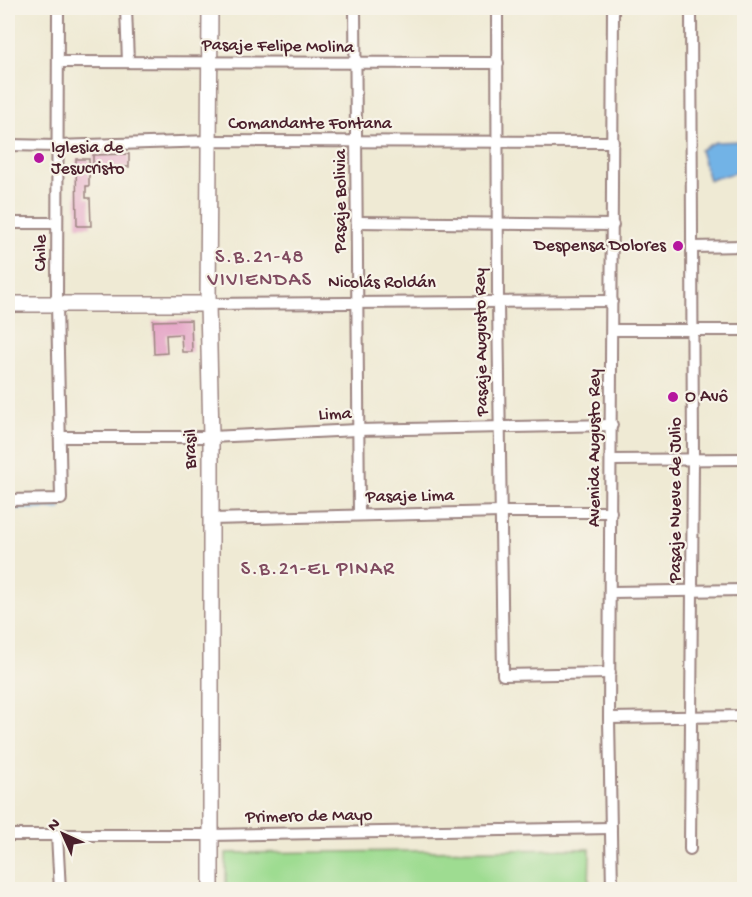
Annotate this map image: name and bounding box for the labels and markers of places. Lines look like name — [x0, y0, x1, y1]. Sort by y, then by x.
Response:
place label: Iglesia de Jesucristo — [51, 138, 125, 180]
marker: Iglesia de Jesucristo — [32, 151, 46, 165]
place label: Despensa Dolores — [533, 236, 667, 257]
marker: Despensa Dolores — [671, 239, 685, 253]
place label: O Avô — [685, 387, 728, 408]
marker: O Avô — [666, 390, 680, 404]

